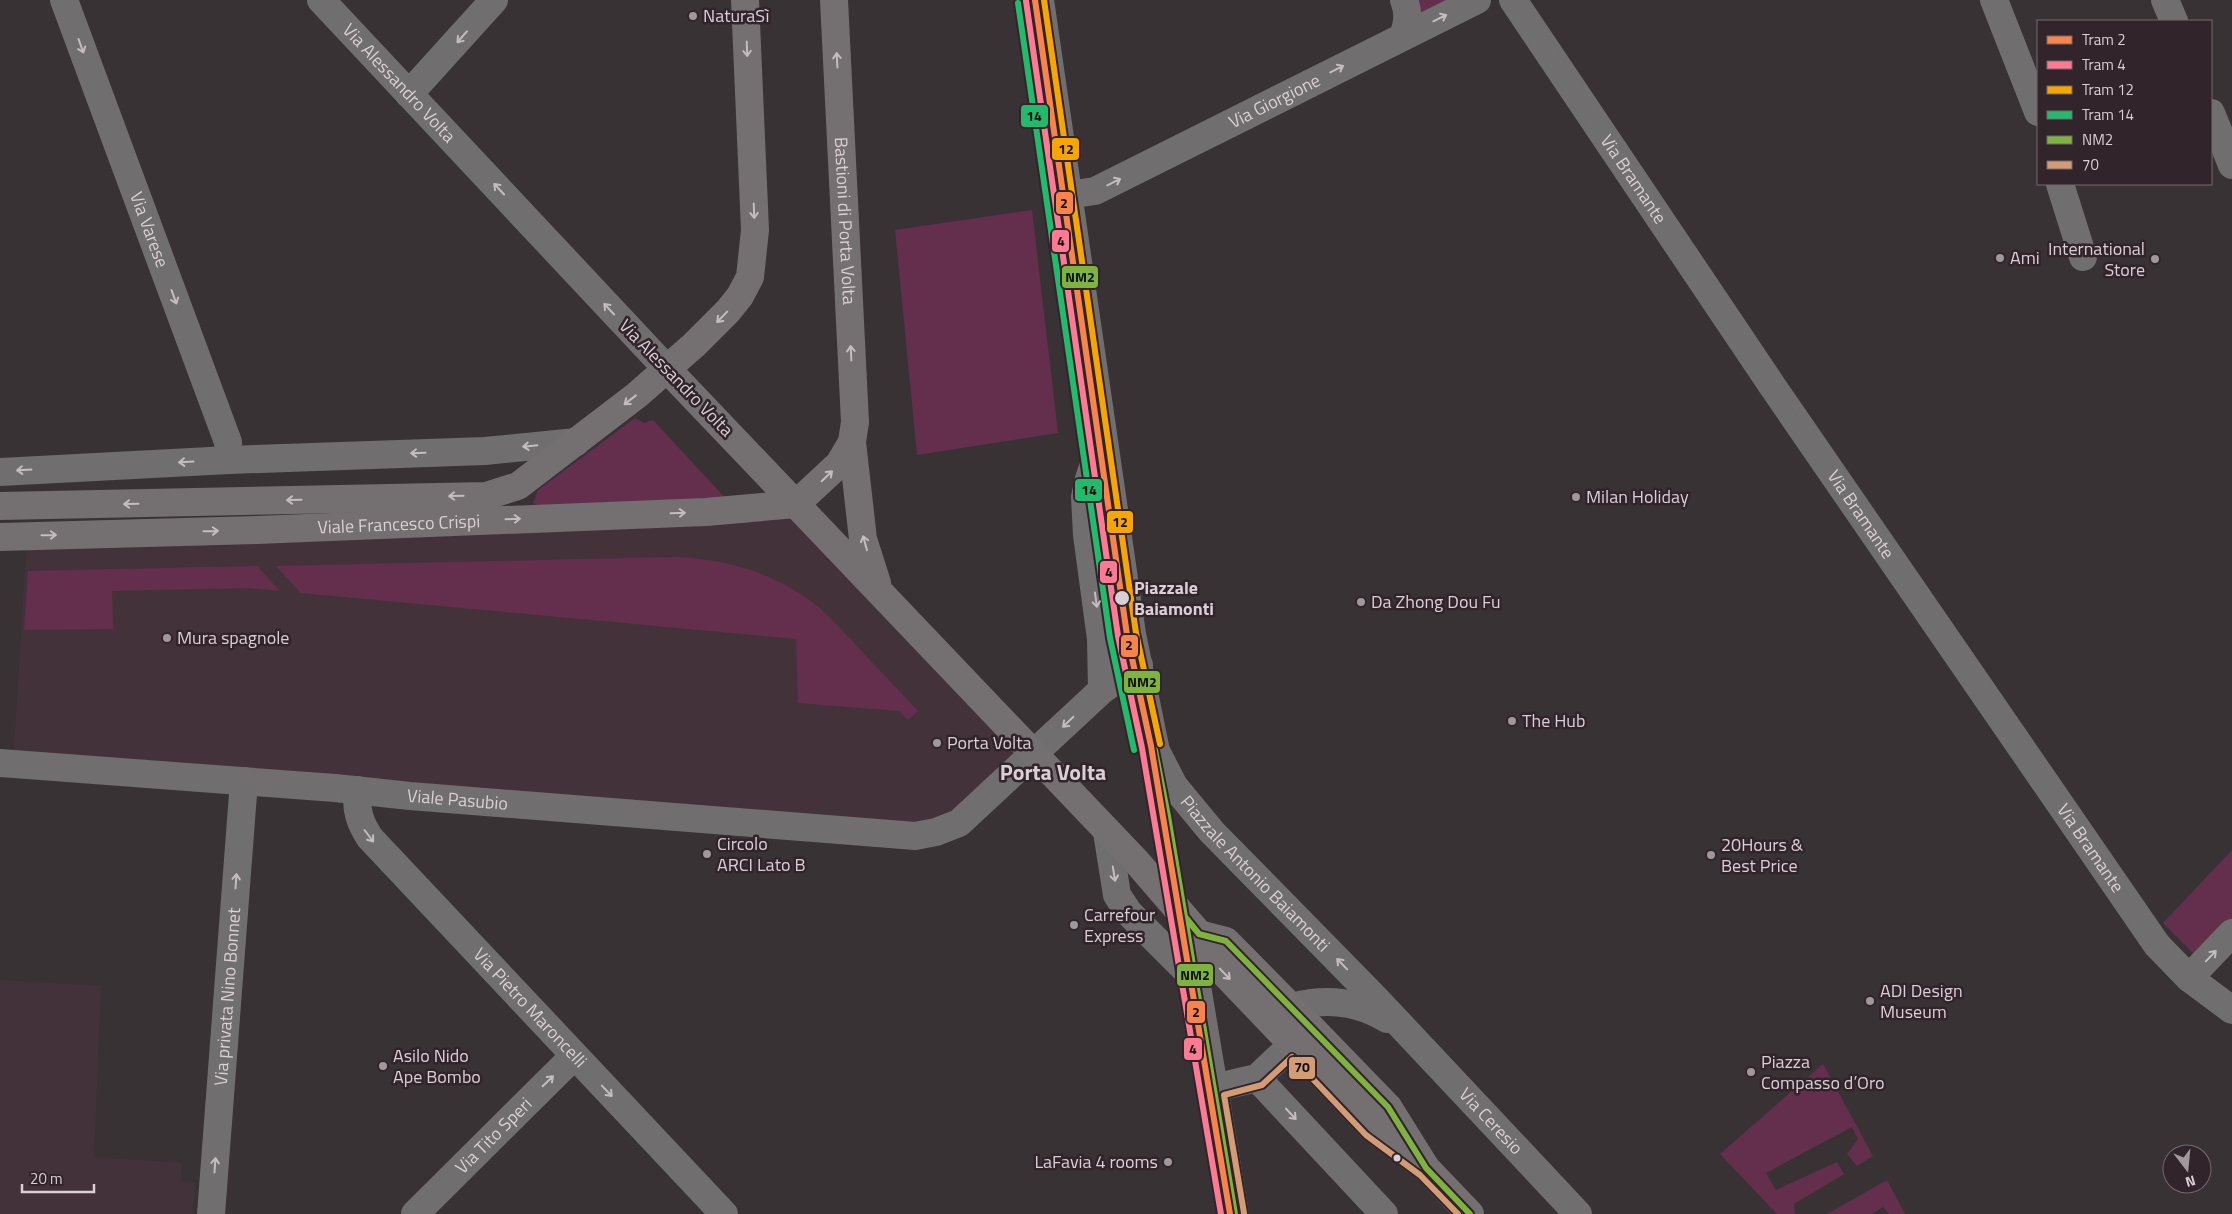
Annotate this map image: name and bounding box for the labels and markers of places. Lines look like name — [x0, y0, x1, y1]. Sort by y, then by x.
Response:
place label: NaturaSì — [703, 2, 769, 29]
marker: NaturaSì — [687, 10, 699, 22]
place label: International Store — [2048, 235, 2145, 283]
place label: Ami — [2010, 244, 2040, 271]
marker: Ami — [1994, 252, 2006, 264]
marker: International Store — [2149, 253, 2161, 265]
place label: Milan Holiday — [1586, 483, 1689, 510]
marker: Milan Holiday — [1570, 491, 1582, 503]
place label: Piazzale Baiamonti — [1134, 574, 1214, 622]
place label: Da Zhong Dou Fu — [1371, 588, 1501, 615]
marker: Piazzale Baiamonti — [1113, 589, 1131, 607]
marker: Da Zhong Dou Fu — [1355, 596, 1367, 608]
place label: Mura spagnole — [177, 624, 289, 651]
marker: Mura spagnole — [161, 632, 173, 644]
place label: The Hub — [1522, 707, 1585, 734]
marker: The Hub — [1506, 715, 1518, 727]
place label: Porta Volta — [947, 729, 1032, 756]
marker: Porta Volta — [931, 737, 943, 749]
place label: Circolo ARCI Lato B — [717, 830, 806, 878]
place label: 20Hours & Best Price — [1721, 831, 1804, 879]
marker: Circolo ARCI Lato B — [701, 848, 713, 860]
marker: 20Hours & Best Price — [1705, 849, 1717, 861]
place label: Carrefour Express — [1084, 901, 1155, 949]
marker: Carrefour Express — [1068, 919, 1080, 931]
place label: ADI Design Museum — [1880, 977, 1963, 1025]
marker: ADI Design Museum — [1864, 995, 1876, 1007]
place label: Asilo Nido Ape Bombo — [393, 1042, 481, 1090]
place label: Piazza Compasso d’Oro — [1761, 1048, 1885, 1096]
marker: Asilo Nido Ape Bombo — [377, 1060, 389, 1072]
marker: Piazza Compasso d’Oro — [1745, 1066, 1757, 1078]
place label: LaFavia 4 rooms — [1034, 1148, 1158, 1175]
unlabelled marker — [1392, 1153, 1402, 1163]
marker: LaFavia 4 rooms — [1162, 1156, 1174, 1168]

